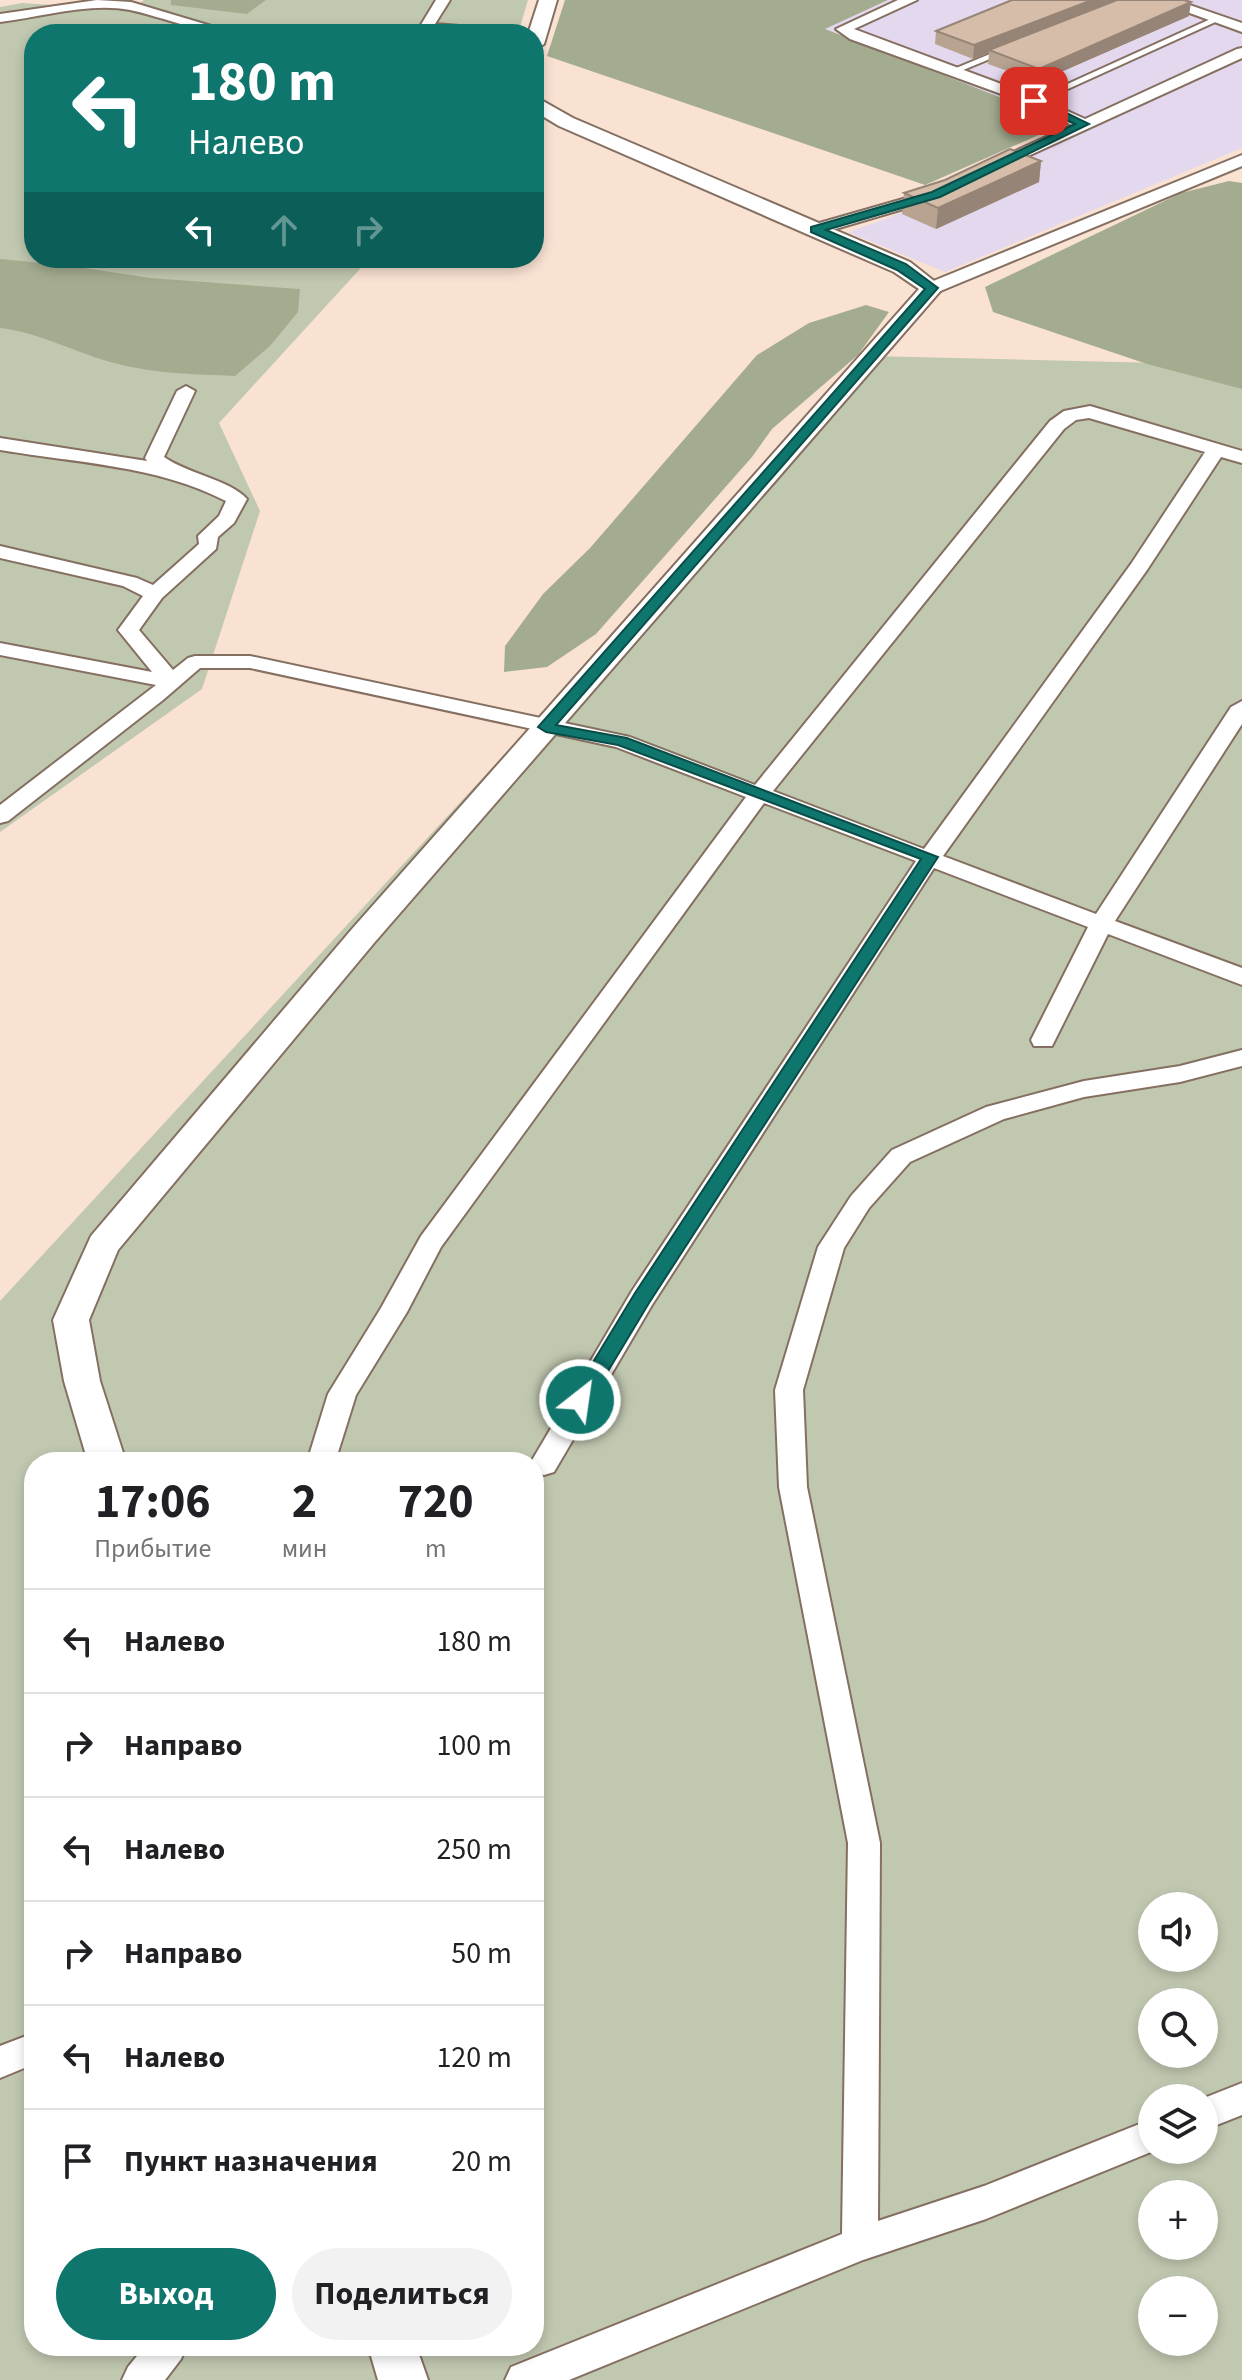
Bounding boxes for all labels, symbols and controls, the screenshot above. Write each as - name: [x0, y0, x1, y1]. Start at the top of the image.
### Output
- text: 180 m: [188, 43, 336, 122]
- icon: left: [56, 56, 160, 160]
- pin: [1000, 67, 1068, 135]
- icon: arrive: [1012, 79, 1056, 123]
- text: Налево: [188, 117, 304, 168]
- icon: left: [178, 208, 222, 252]
- icon: ahead: [262, 208, 306, 252]
- icon: right: [346, 208, 390, 252]
- position arrow: [538, 1358, 622, 1442]
- text: 17:06: [95, 1468, 211, 1536]
- text: 2: [292, 1468, 317, 1536]
- text: 720: [398, 1468, 474, 1536]
- text: Прибытие: [94, 1530, 211, 1567]
- text: мин: [282, 1530, 327, 1567]
- text: m: [425, 1530, 446, 1567]
- icon: left: [56, 1619, 100, 1663]
- text: Налево: [124, 1620, 225, 1663]
- text: 180 m: [436, 1620, 512, 1663]
- icon: right: [56, 1723, 100, 1767]
- text: Направо: [124, 1724, 242, 1767]
- text: 100 m: [436, 1724, 512, 1767]
- icon: left: [56, 1827, 100, 1871]
- text: Налево: [124, 1828, 225, 1871]
- text: 250 m: [436, 1828, 512, 1871]
- map controls: [1138, 1892, 1218, 2356]
- button: sound: [1138, 1892, 1218, 1972]
- icon: right: [56, 1931, 100, 1975]
- text: Направо: [124, 1932, 242, 1975]
- text: 50 m: [451, 1932, 512, 1975]
- button: search: [1138, 1988, 1218, 2068]
- icon: left: [56, 2035, 100, 2079]
- text: Налево: [124, 2036, 225, 2079]
- text: 120 m: [436, 2036, 512, 2079]
- button: layers: [1138, 2084, 1218, 2164]
- icon: arrive: [56, 2139, 100, 2183]
- text: Пункт назначения: [124, 2140, 378, 2183]
- text: 20 m: [451, 2140, 512, 2183]
- button: +: [1138, 2180, 1218, 2260]
- button: Выход: [56, 2248, 276, 2340]
- button: Поделиться: [292, 2248, 512, 2340]
- button: −: [1138, 2276, 1218, 2356]

